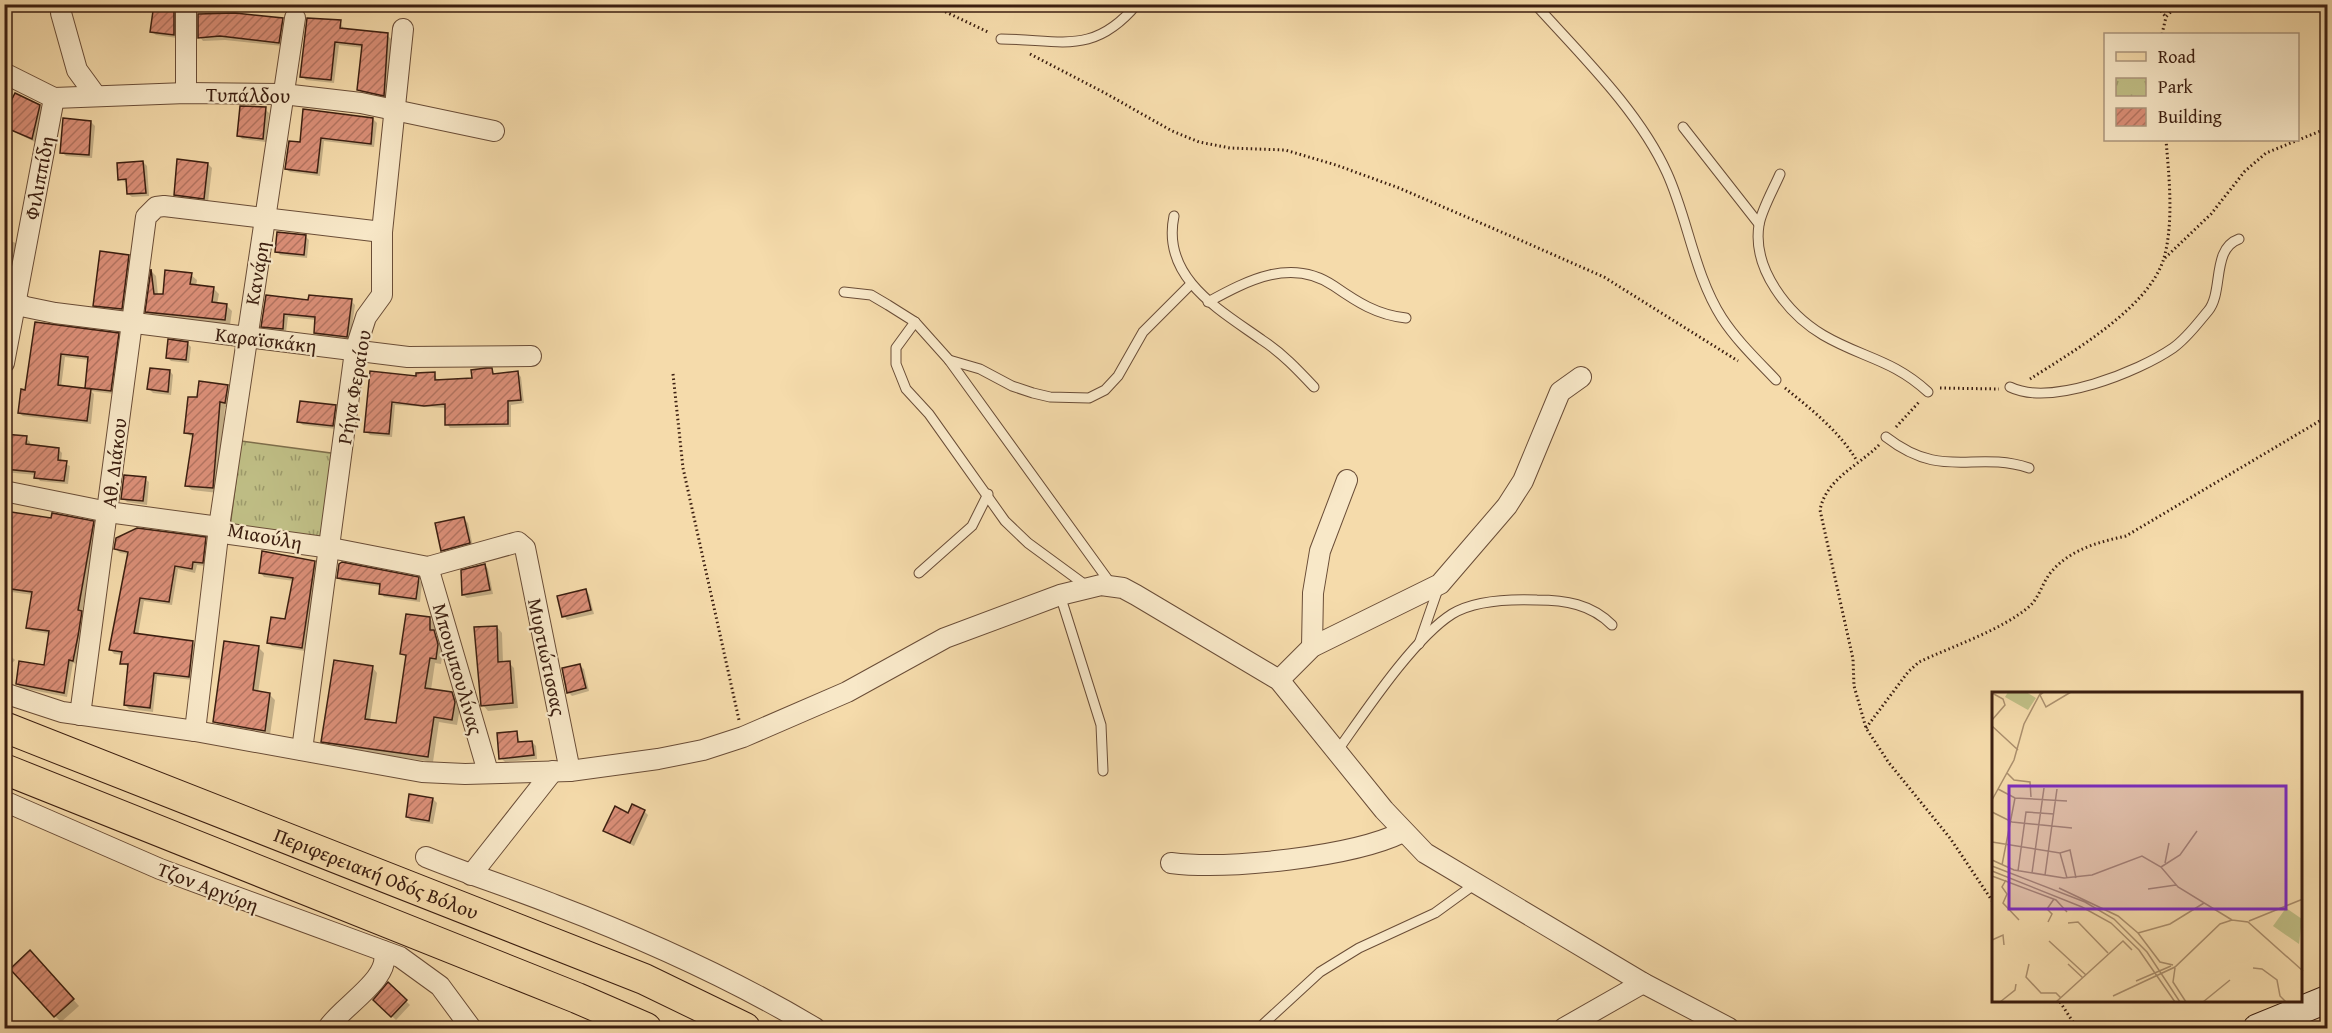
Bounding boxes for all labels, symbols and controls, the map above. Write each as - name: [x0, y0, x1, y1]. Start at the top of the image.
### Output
- legend: [2104, 33, 2299, 141]
- text: Road: [2158, 43, 2196, 70]
- text: Park: [2158, 73, 2194, 100]
- street label: Τυπάλδου: [206, 79, 290, 110]
- text: Building: [2158, 103, 2222, 130]
- street label: Φιλιππίδη: [16, 133, 61, 222]
- street label: Κανάρη: [237, 239, 276, 307]
- street label: Καραϊσκάκη: [214, 319, 318, 360]
- street label: Ρήγα Φεραίου: [329, 327, 378, 446]
- street label: Αθ. Διάκου: [94, 416, 133, 510]
- street label: Μιαούλη: [225, 514, 305, 557]
- street label: Μυρτιώτισσας: [521, 595, 574, 719]
- street label: Μπουμπουλίνας: [426, 600, 491, 739]
- inset map: [1992, 692, 2302, 1003]
- street label: Περιφερειακή Οδός Βόλου: [270, 820, 483, 926]
- street label: Τζον Αργύρη: [153, 854, 263, 919]

